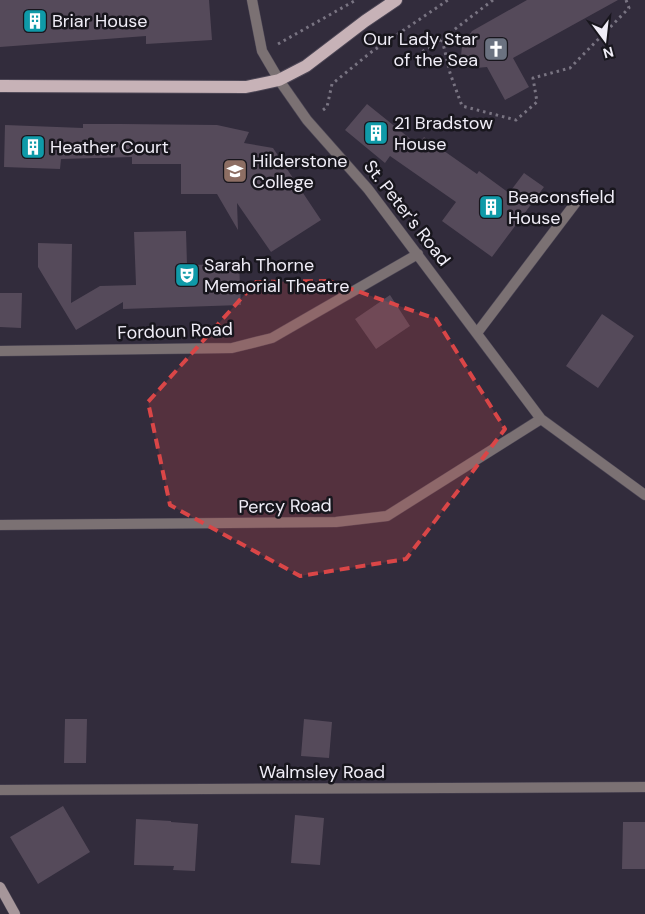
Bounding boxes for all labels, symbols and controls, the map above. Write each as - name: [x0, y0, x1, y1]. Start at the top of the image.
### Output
- building icon: Briar House: [22, 8, 48, 34]
- place label: Briar House: [52, 9, 148, 33]
- north arrow: [580, 15, 630, 65]
- place label: Our Lady Star of the Sea: [363, 27, 478, 72]
- church icon: Our Lady Star of the Sea: [483, 36, 509, 62]
- text: N: [601, 43, 616, 63]
- place label: 21 Bradstow House: [394, 111, 493, 156]
- building icon: 21 Bradstow House: [363, 120, 389, 146]
- building icon: Heather Court: [20, 134, 46, 160]
- place label: Heather Court: [50, 135, 169, 159]
- place label: Hilderstone College: [252, 149, 347, 194]
- street label: St. Peter's Road: [358, 155, 456, 271]
- school or university icon: Hilderstone College: [222, 158, 248, 184]
- place label: Beaconsfield House: [508, 185, 615, 230]
- building icon: Beaconsfield House: [478, 194, 504, 220]
- place label: Sarah Thorne Memorial Theatre: [204, 253, 349, 298]
- theatre icon: Sarah Thorne Memorial Theatre: [174, 262, 200, 288]
- street label: Fordoun Road: [117, 317, 233, 345]
- street label: Percy Road: [238, 493, 332, 519]
- street label: Walmsley Road: [259, 760, 385, 784]

